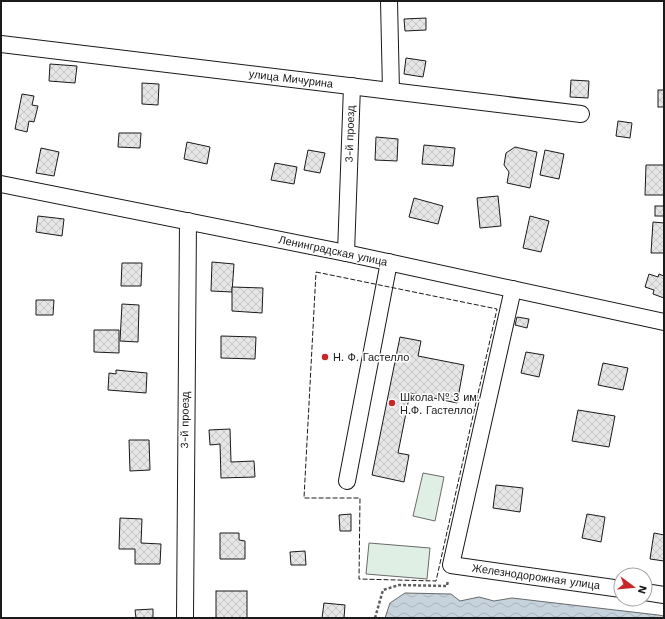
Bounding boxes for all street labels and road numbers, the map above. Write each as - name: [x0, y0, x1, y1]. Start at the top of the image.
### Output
- street label: улица Мичурина: [248, 67, 335, 91]
- street label: 3-й проезд: [343, 105, 358, 163]
- street label: Ленинградская улица: [277, 233, 389, 269]
- street label: 3-й проезд: [178, 391, 192, 449]
- street label: Железнодорожная улица: [471, 562, 602, 593]

